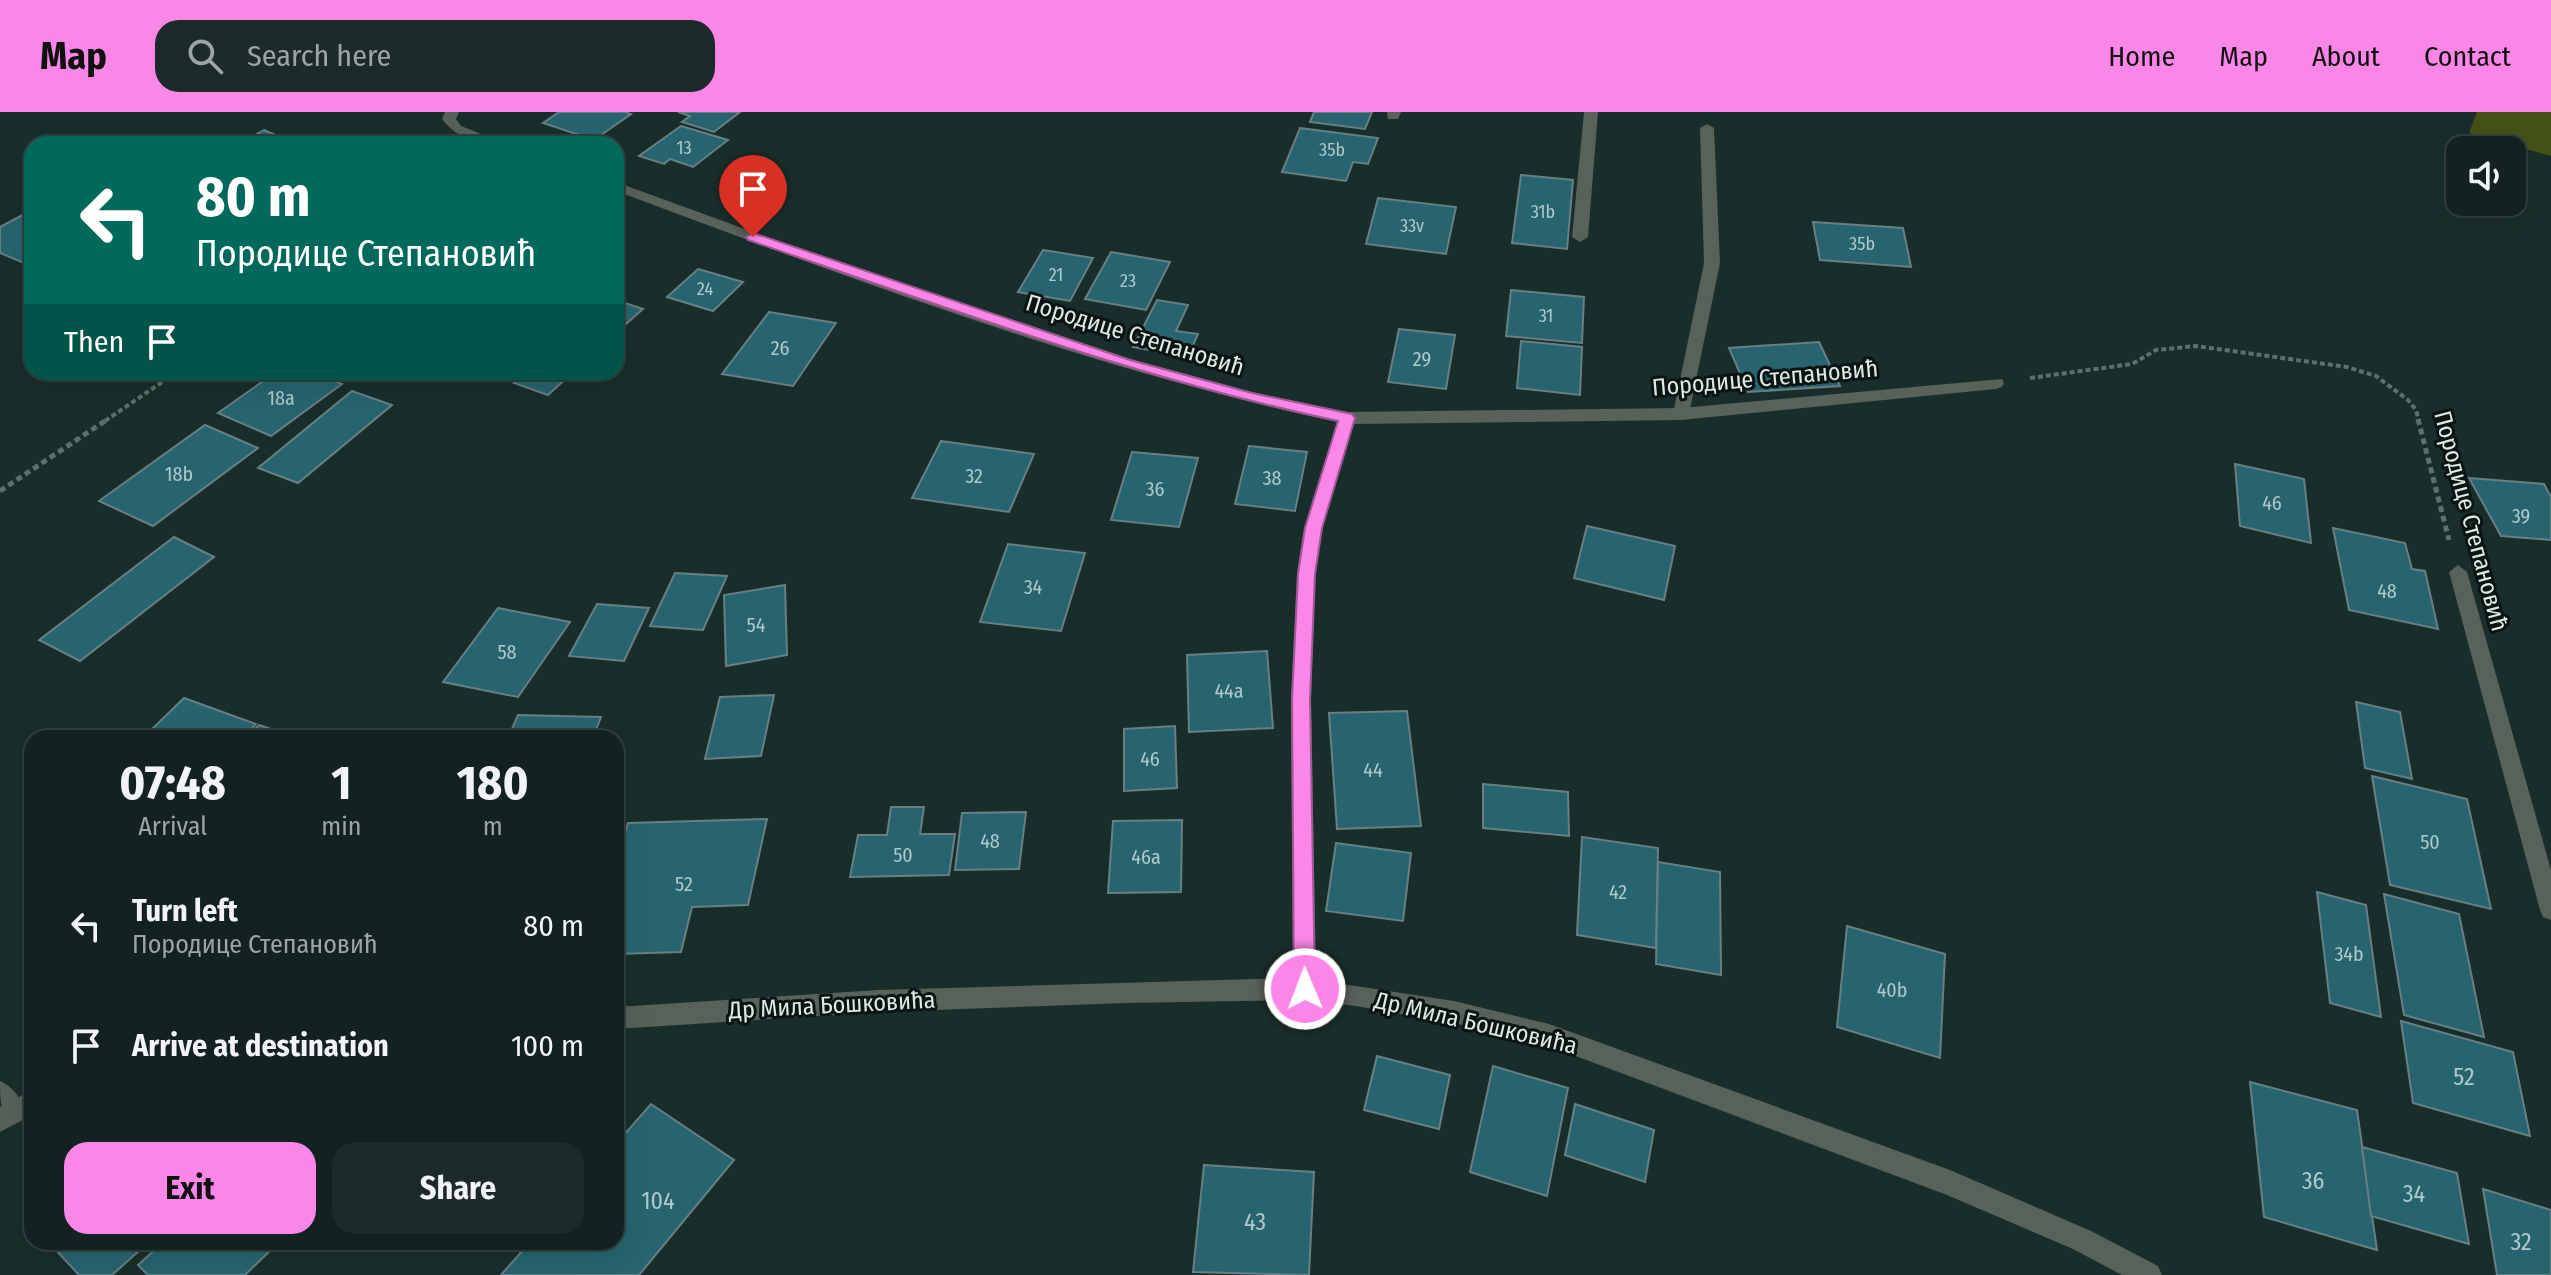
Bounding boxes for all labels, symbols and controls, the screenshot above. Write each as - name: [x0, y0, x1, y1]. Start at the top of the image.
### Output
- search box: [155, 20, 715, 92]
- text: Map: [40, 33, 107, 79]
- icon: search: [183, 34, 227, 78]
- text: Search here: [247, 38, 391, 74]
- text: Home: [2108, 40, 2175, 73]
- text: Map: [2219, 40, 2268, 73]
- text: About: [2312, 40, 2380, 73]
- text: Contact: [2424, 40, 2511, 73]
- map controls: [2446, 136, 2526, 216]
- button: sound: [2446, 136, 2526, 216]
- house number: 13: [676, 137, 692, 159]
- house number: 35b: [1319, 139, 1345, 161]
- pin: [719, 155, 787, 237]
- text: 80 m: [196, 164, 311, 231]
- icon: arrive: [731, 167, 775, 211]
- icon: left: [64, 168, 168, 272]
- house number: 31b: [1531, 201, 1555, 223]
- house number: 33v: [1400, 215, 1424, 237]
- text: Породице Степановић: [196, 232, 536, 276]
- house number: 35b: [1849, 233, 1875, 255]
- house number: 21: [1049, 264, 1063, 286]
- house number: 23: [1120, 270, 1136, 292]
- house number: 24: [697, 278, 713, 300]
- street label: Породице Степановић: [1022, 288, 1248, 382]
- house number: 31: [1539, 305, 1553, 327]
- icon: arrive: [140, 320, 184, 364]
- text: Then: [64, 324, 124, 360]
- house number: 26: [771, 336, 789, 360]
- house number: 29: [1413, 347, 1431, 371]
- street label: Породице Степановић: [1651, 354, 1879, 402]
- house number: 18a: [267, 386, 295, 410]
- street label: Породице Степановић: [2428, 408, 2514, 634]
- house number: 18b: [165, 462, 193, 486]
- house number: 32: [965, 464, 983, 488]
- house number: 38: [1262, 466, 1282, 490]
- house number: 36: [1146, 477, 1165, 501]
- house number: 46: [2262, 491, 2282, 515]
- house number: 39: [2512, 504, 2530, 528]
- house number: 34: [1024, 575, 1043, 599]
- house number: 48: [2377, 579, 2397, 603]
- house number: 54: [747, 613, 766, 637]
- house number: 58: [497, 640, 517, 664]
- house number: 44a: [1214, 679, 1244, 703]
- house number: 46: [1140, 747, 1160, 771]
- text: 07:48: [119, 754, 226, 812]
- text: 1: [331, 754, 352, 812]
- text: 180: [457, 754, 529, 812]
- house number: 44: [1363, 758, 1383, 782]
- text: Arrival: [138, 811, 207, 842]
- text: min: [321, 811, 361, 842]
- text: m: [483, 811, 503, 842]
- house number: 48: [980, 829, 1000, 853]
- house number: 50: [2420, 830, 2440, 854]
- house number: 50: [893, 843, 913, 867]
- house number: 46a: [1131, 845, 1161, 869]
- house number: 52: [675, 872, 693, 896]
- house number: 42: [1609, 880, 1627, 904]
- text: Turn left: [132, 893, 238, 929]
- icon: left: [64, 904, 108, 948]
- text: 80 m: [523, 908, 584, 944]
- text: Породице Степановић: [132, 929, 378, 960]
- house number: 34b: [2334, 942, 2364, 966]
- position arrow: [1263, 947, 1347, 1031]
- house number: 40b: [1877, 978, 1907, 1002]
- street label: Др Мила Бошковића: [727, 986, 936, 1024]
- street label: Др Мила Бошковића: [1371, 986, 1580, 1060]
- icon: arrive: [64, 1024, 108, 1068]
- text: Arrive at destination: [132, 1028, 389, 1064]
- text: 100 m: [511, 1028, 584, 1064]
- house number: 52: [2453, 1063, 2475, 1091]
- button: Exit: [64, 1142, 316, 1234]
- button: Share: [332, 1142, 584, 1234]
- house number: 36: [2302, 1167, 2324, 1195]
- house number: 34: [2403, 1180, 2425, 1208]
- house number: 104: [641, 1187, 675, 1215]
- house number: 43: [1244, 1208, 1266, 1236]
- house number: 32: [2510, 1228, 2532, 1256]

